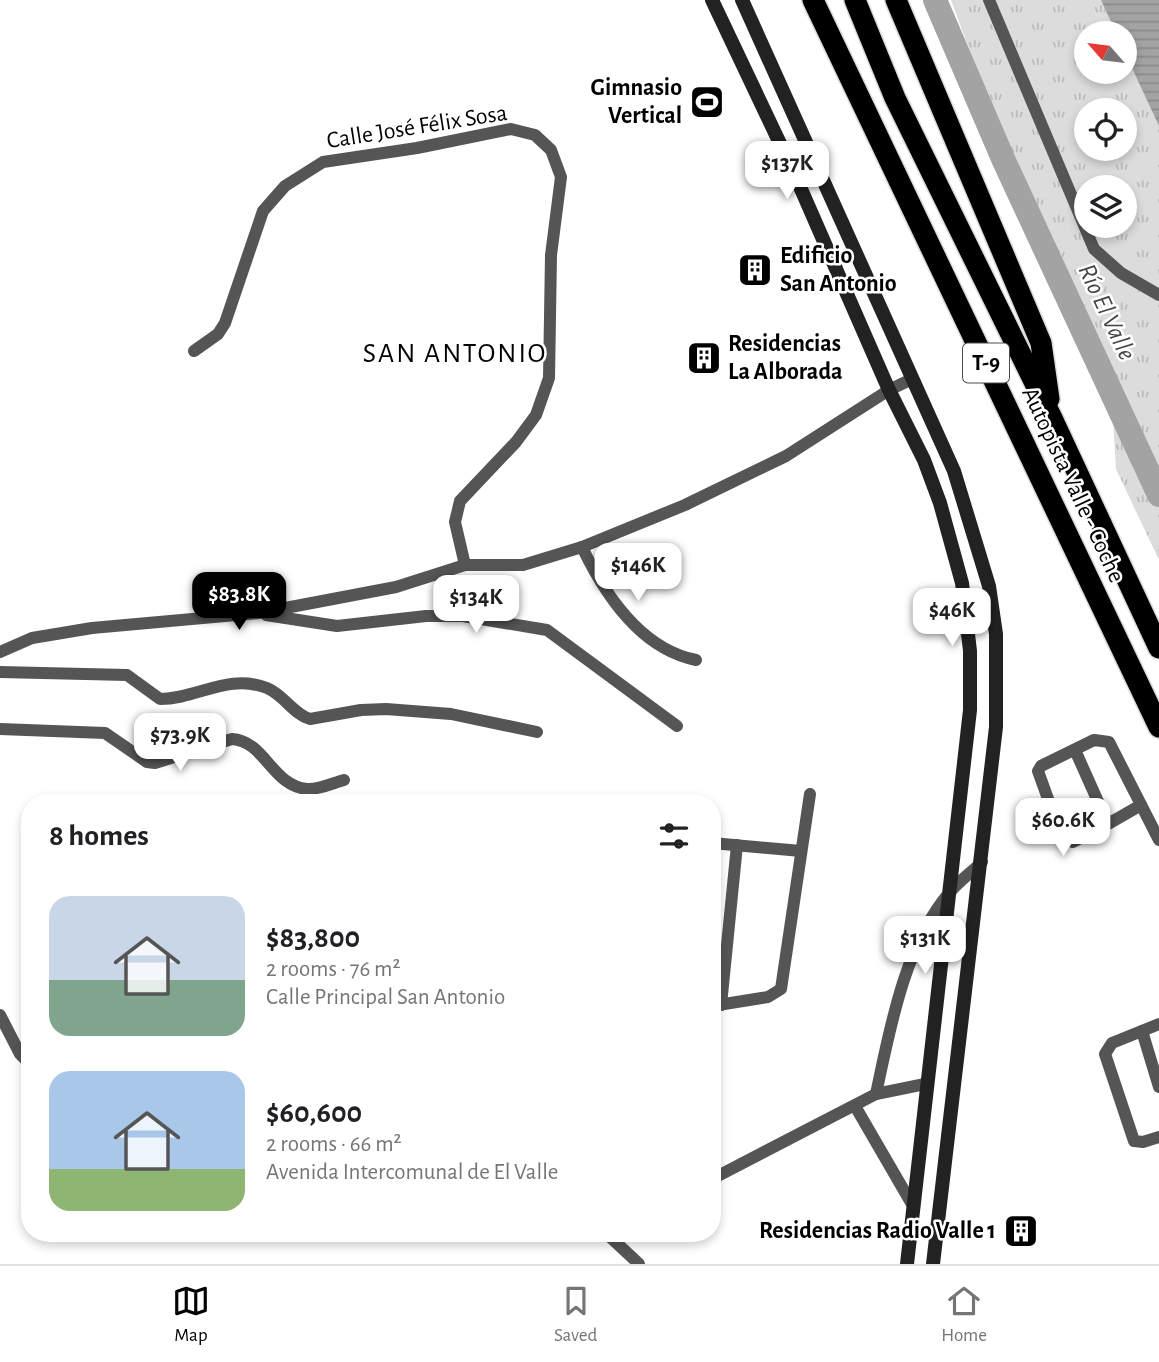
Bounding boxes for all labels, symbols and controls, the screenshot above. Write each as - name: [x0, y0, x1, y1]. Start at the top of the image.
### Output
- north arrow: [1074, 21, 1138, 84]
- map controls: [1074, 21, 1137, 238]
- place label: Gimnasio Vertical: [591, 76, 682, 128]
- sports icon: Gimnasio Vertical: [688, 83, 726, 121]
- button: locate: [1074, 98, 1137, 161]
- street label: Calle José Félix Sosa: [325, 101, 509, 153]
- pin: $137K: [738, 142, 836, 201]
- text: $137K: [761, 152, 813, 175]
- button: layers: [1074, 175, 1137, 238]
- place label: Edificio San Antonio: [780, 244, 897, 296]
- building icon: Edificio San Antonio: [736, 251, 774, 289]
- water label: Río El Valle: [1074, 260, 1141, 364]
- place label: Residencias La Alborada: [728, 332, 843, 384]
- building icon: Residencias La Alborada: [685, 339, 723, 377]
- district label: SAN ANTONIO: [363, 340, 547, 368]
- road number: T-9: [963, 344, 1009, 382]
- street label: Autopista Valle - Coche: [1017, 384, 1129, 586]
- pin: $146K: [589, 544, 687, 603]
- text: $146K: [611, 554, 665, 577]
- pin: $83.8K: [182, 572, 296, 632]
- pin: $134K: [427, 576, 525, 635]
- text: $83.8K: [208, 583, 270, 606]
- text: $134K: [449, 586, 503, 609]
- pin: $46K: [911, 588, 993, 648]
- text: $46K: [929, 599, 975, 622]
- pin: $73.9K: [123, 714, 237, 773]
- text: $73.9K: [150, 724, 210, 747]
- pin: $60.6K: [1006, 798, 1120, 858]
- text: $60.6K: [1031, 809, 1095, 832]
- icon: filters: [655, 817, 693, 855]
- text: 8 homes: [49, 821, 149, 851]
- pin: $131K: [876, 916, 974, 976]
- text: $83,800: [266, 923, 360, 953]
- icon: home: [105, 924, 189, 1008]
- text: $131K: [900, 927, 950, 950]
- text: 2 rooms · 76 m²: [266, 958, 400, 981]
- text: Calle Principal San Antonio: [266, 986, 505, 1009]
- text: $60,600: [266, 1098, 362, 1128]
- icon: home: [105, 1099, 189, 1183]
- text: 2 rooms · 66 m²: [266, 1133, 402, 1156]
- text: Avenida Intercomunal de El Valle: [266, 1161, 558, 1184]
- building icon: Residencias Radio Valle 1: [1002, 1212, 1040, 1250]
- place label: Residencias Radio Valle 1: [759, 1219, 996, 1243]
- tab: Map: [172, 1282, 210, 1347]
- tab: Saved: [554, 1282, 597, 1347]
- tab: Home: [941, 1282, 987, 1347]

